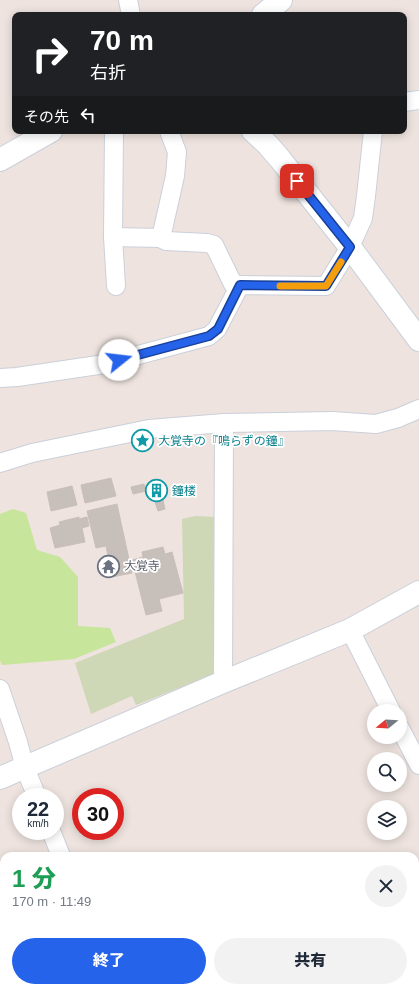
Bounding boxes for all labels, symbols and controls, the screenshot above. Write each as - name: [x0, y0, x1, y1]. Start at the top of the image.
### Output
- text: 70 m: [90, 25, 154, 56]
- icon: right: [24, 28, 76, 80]
- text: 右折: [90, 63, 126, 83]
- icon: left: [77, 104, 99, 126]
- text: その先: [24, 108, 69, 125]
- pin: [280, 164, 314, 198]
- icon: arrive: [286, 170, 308, 192]
- position arrow: [98, 339, 140, 381]
- place icon: 大覚寺の『鳴らずの鐘』: [130, 428, 156, 454]
- place label: 大覚寺の『鳴らずの鐘』: [158, 434, 290, 448]
- building icon: 鐘楼: [143, 478, 169, 504]
- place label: 鐘楼: [172, 484, 196, 498]
- temple icon: 大覚寺: [95, 553, 121, 579]
- place label: 大覚寺: [124, 559, 160, 573]
- north arrow: [367, 704, 407, 744]
- map controls: [367, 704, 407, 840]
- button: search: [367, 752, 407, 792]
- speed limit sign: 30: [72, 788, 124, 840]
- text: 22: [27, 798, 49, 820]
- button: layers: [367, 800, 407, 840]
- text: km/h: [27, 818, 49, 829]
- text: 1 分: [12, 865, 56, 892]
- button: close: [365, 865, 407, 907]
- text: 170 m · 11:49: [12, 894, 91, 909]
- button: 終了: [12, 938, 206, 984]
- button: 共有: [214, 938, 407, 984]

